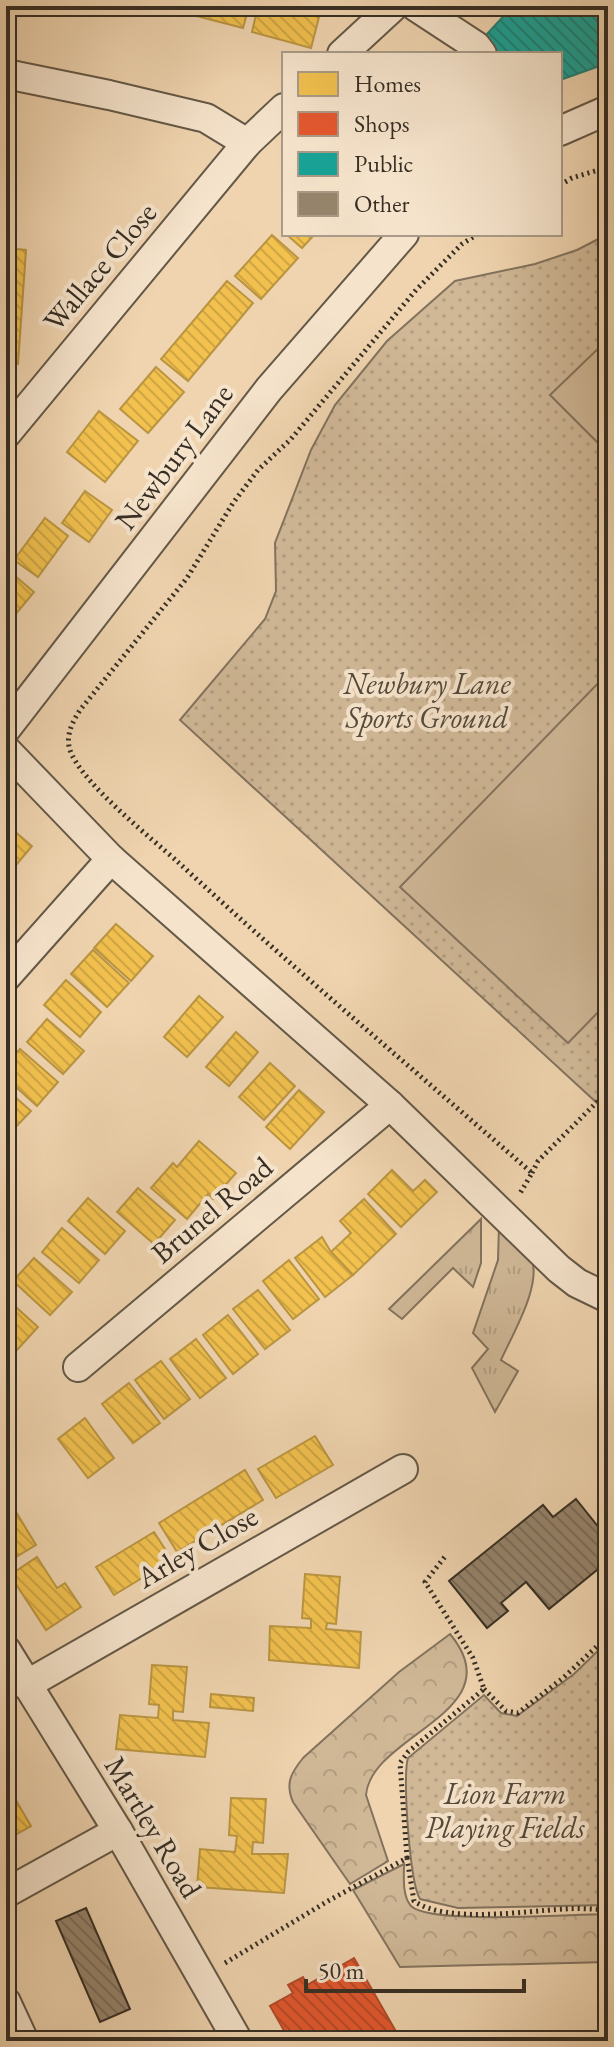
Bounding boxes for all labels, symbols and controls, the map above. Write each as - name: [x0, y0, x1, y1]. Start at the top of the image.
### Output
- legend: [282, 52, 562, 236]
- text: Homes: [354, 68, 421, 99]
- text: Shops: [354, 108, 410, 139]
- text: Public: [354, 148, 413, 179]
- text: Other: [354, 188, 410, 219]
- street label: Wallace Close: [34, 194, 165, 339]
- street label: Newbury Lane: [106, 376, 241, 538]
- park label: Newbury Lane Sports Ground: [342, 664, 512, 737]
- street label: Brunel Road: [143, 1147, 281, 1272]
- street label: Arley Close: [128, 1496, 264, 1597]
- street label: Martley Road: [96, 1749, 211, 1905]
- park label: Lion Farm Playing Fields: [425, 1774, 586, 1847]
- scale bar: [306, 1943, 524, 1993]
- text: 50 m: [318, 1955, 365, 1986]

